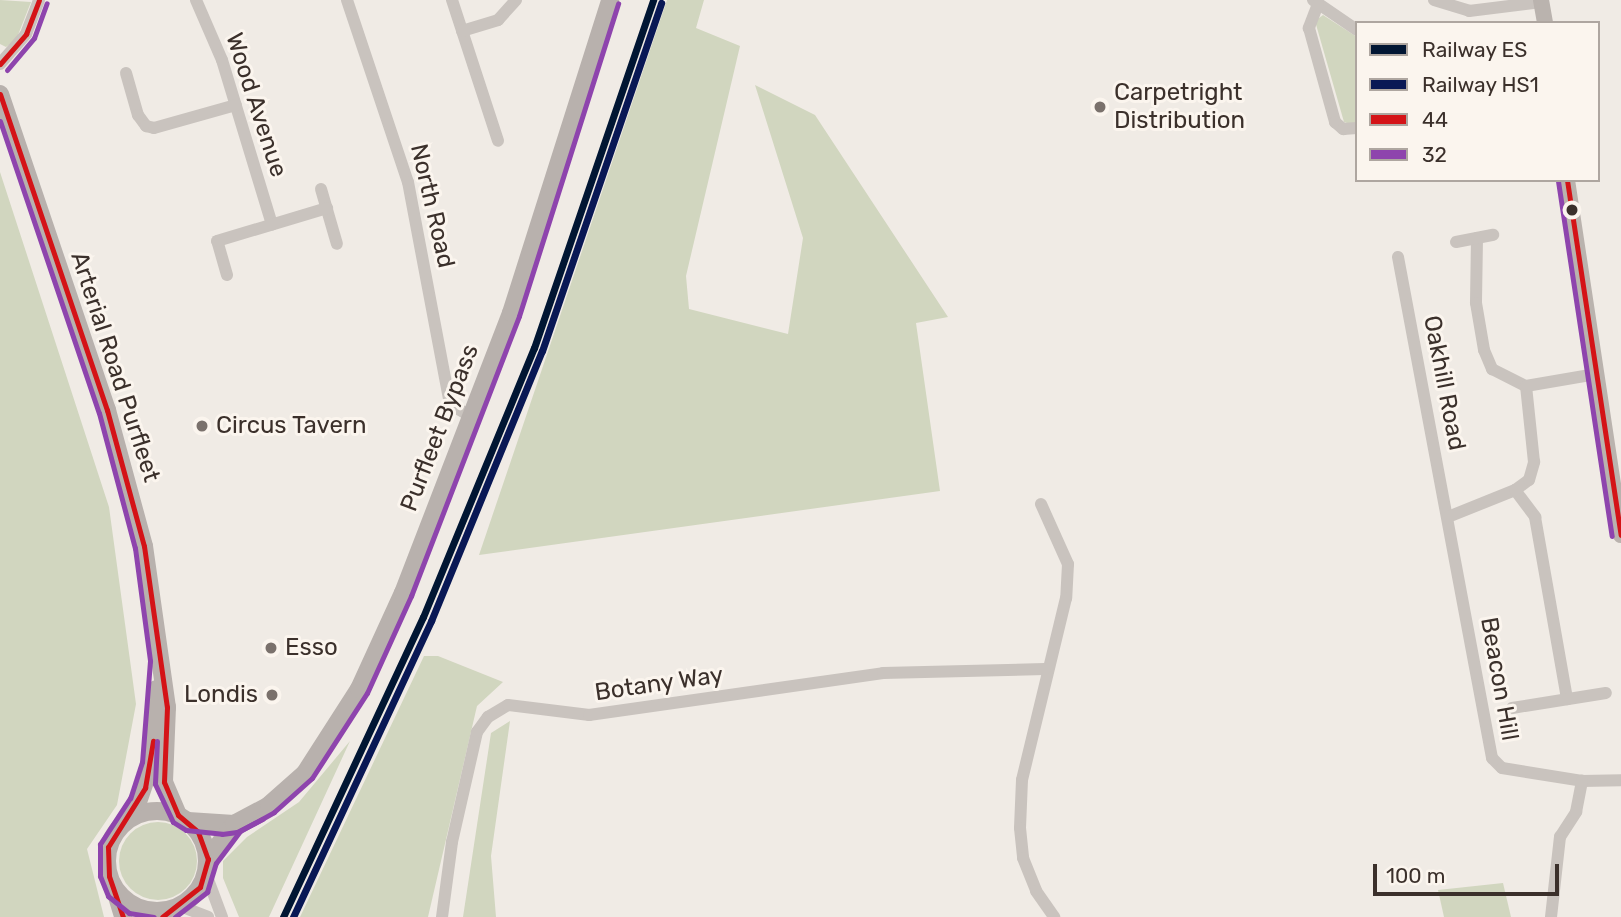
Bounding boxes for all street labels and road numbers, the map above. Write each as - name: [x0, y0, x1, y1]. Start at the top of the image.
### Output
- street label: Wood Avenue: [219, 29, 293, 181]
- street label: North Road: [404, 141, 460, 271]
- street label: Arterial Road Purfleet: [64, 248, 166, 486]
- street label: Oakhill Road: [1417, 313, 1471, 453]
- street label: Purfleet Bypass: [395, 340, 485, 516]
- street label: Beacon Hill: [1474, 615, 1524, 743]
- street label: Botany Way: [592, 661, 726, 707]

